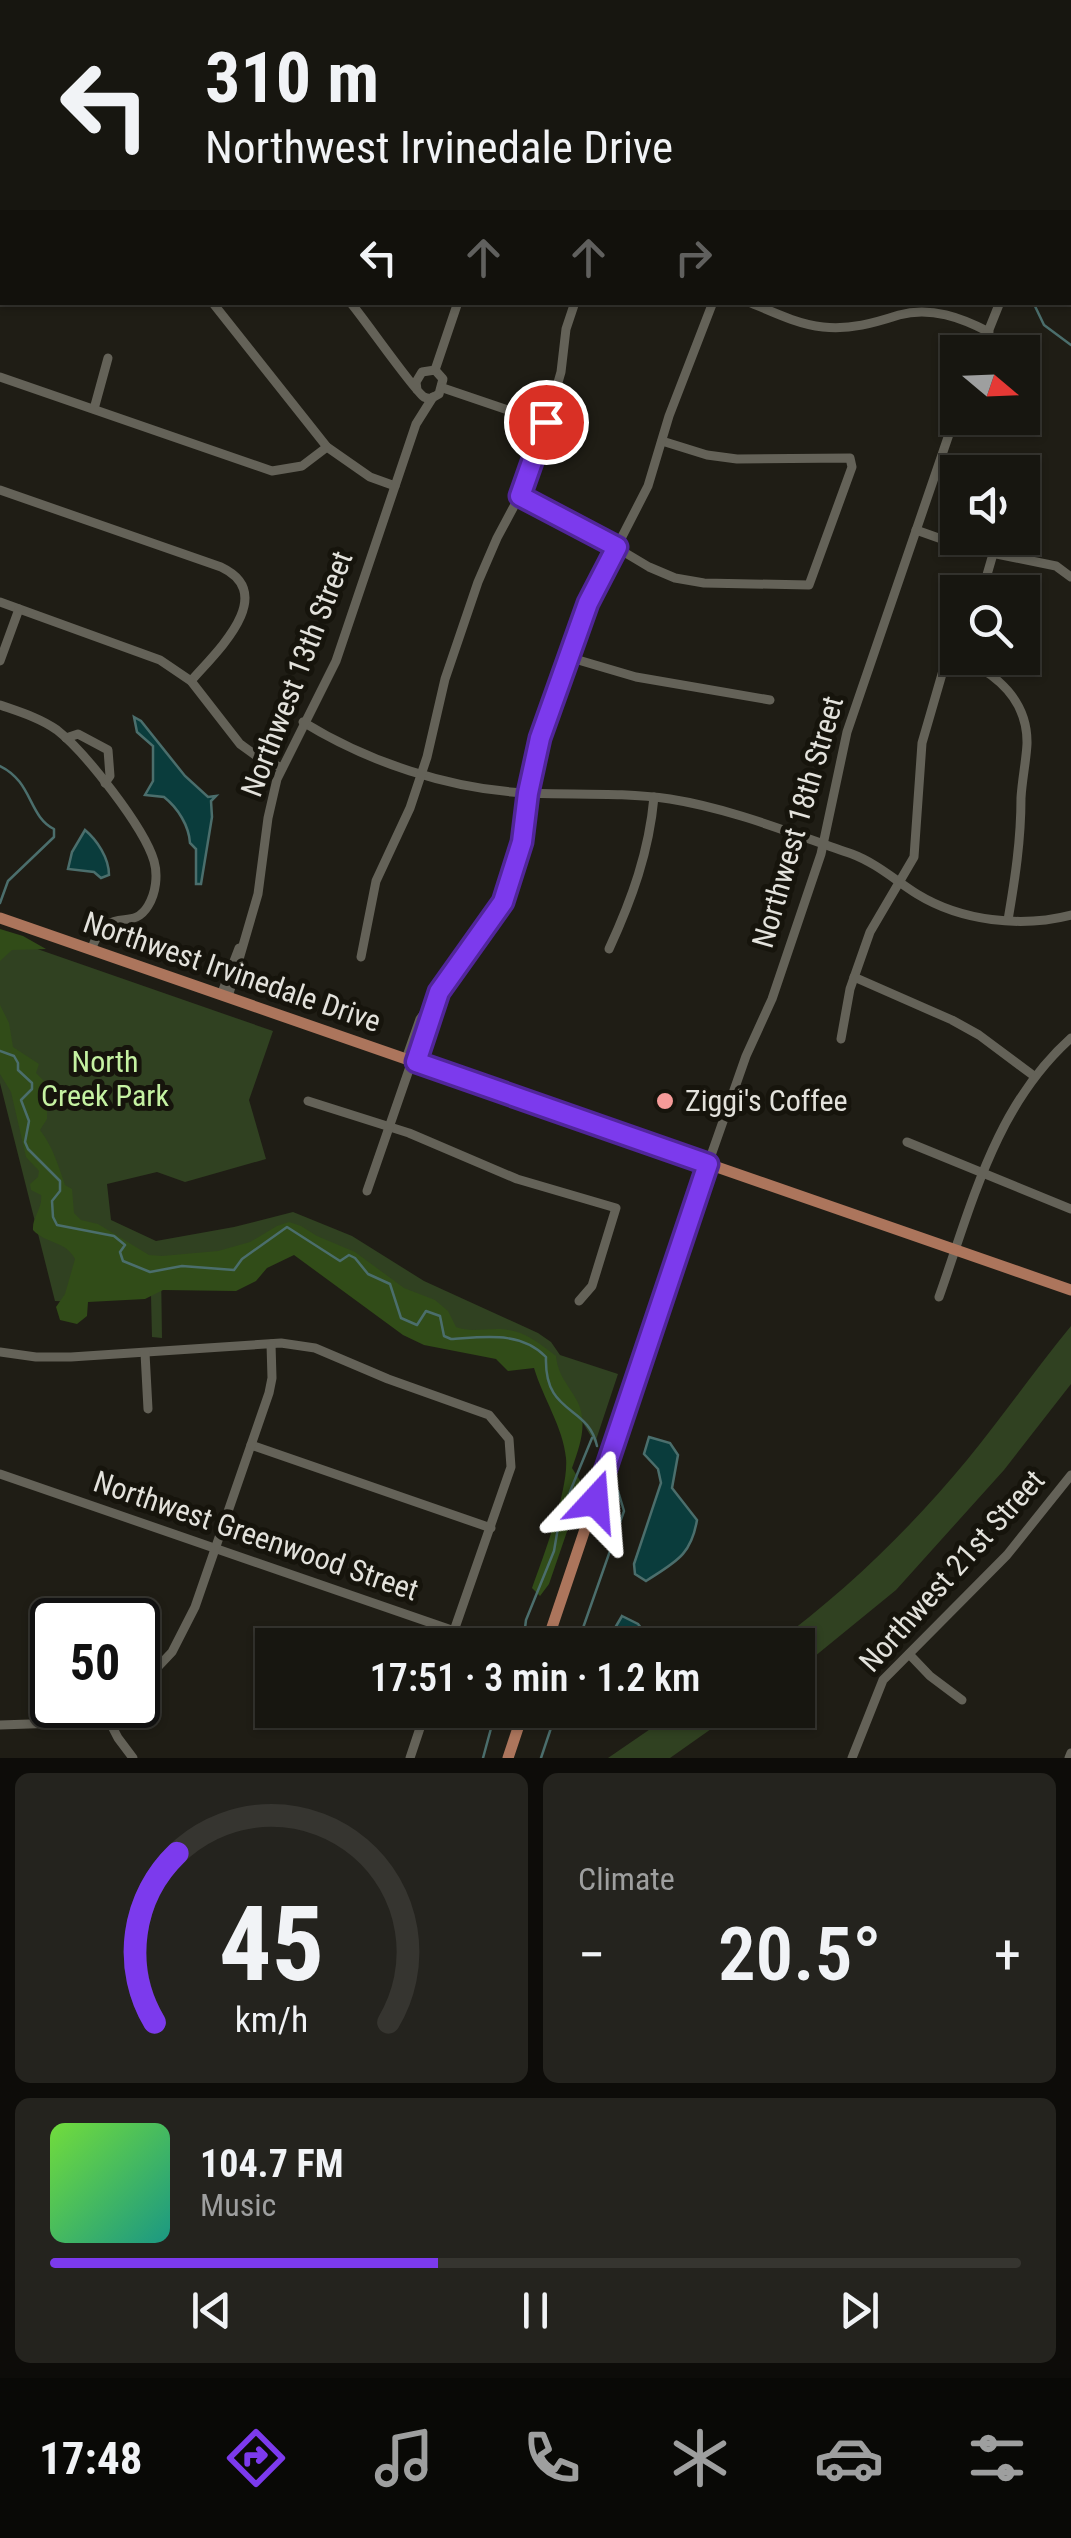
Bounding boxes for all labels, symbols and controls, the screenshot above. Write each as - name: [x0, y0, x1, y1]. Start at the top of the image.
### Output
- text: 310 m: [205, 37, 379, 119]
- icon: left: [40, 40, 170, 170]
- text: Northwest Irvinedale Drive: [205, 121, 673, 174]
- icon: left: [351, 230, 406, 285]
- icon: ahead: [456, 230, 511, 285]
- icon: ahead: [561, 230, 616, 285]
- icon: right: [666, 230, 721, 285]
- north arrow: [940, 335, 1040, 435]
- map controls: [940, 335, 1040, 675]
- pin: [504, 380, 589, 465]
- icon: arrive: [519, 395, 574, 450]
- button: sound: [940, 455, 1040, 555]
- street label: Northwest 13th Street: [234, 546, 359, 801]
- button: search: [940, 575, 1040, 675]
- street label: Northwest 18th Street: [745, 692, 850, 952]
- street label: Northwest Irvinedale Drive: [79, 904, 385, 1039]
- park label: North Creek Park: [41, 1044, 169, 1113]
- place label: Ziggi's Coffee: [685, 1083, 848, 1118]
- marker: Ziggi's Coffee: [654, 1090, 676, 1112]
- position arrow: [543, 1449, 647, 1553]
- street label: Northwest 21st Street: [852, 1463, 1051, 1679]
- street label: Northwest Greenwood Street: [89, 1464, 423, 1608]
- speed limit sign: 50: [30, 1598, 160, 1728]
- text: 17:51 · 3 min · 1.2 km: [370, 1656, 700, 1700]
- text: Climate: [578, 1860, 675, 1898]
- text: 45: [219, 1884, 324, 2005]
- text: 20.5°: [718, 1910, 881, 1998]
- text: −: [578, 1923, 606, 1987]
- text: +: [994, 1923, 1021, 1987]
- text: km/h: [235, 1999, 308, 2041]
- text: 104.7 FM: [200, 2142, 344, 2186]
- text: Music: [200, 2186, 276, 2224]
- icon: previous: [184, 2283, 239, 2338]
- icon: pause: [508, 2283, 563, 2338]
- icon: next: [832, 2283, 887, 2338]
- icon: directions: [221, 2423, 291, 2493]
- icon: music: [369, 2423, 439, 2493]
- icon: phone: [517, 2423, 587, 2493]
- icon: climate: [665, 2423, 735, 2493]
- icon: car: [814, 2423, 884, 2493]
- icon: filters: [962, 2423, 1032, 2493]
- text: 17:48: [39, 2432, 142, 2485]

